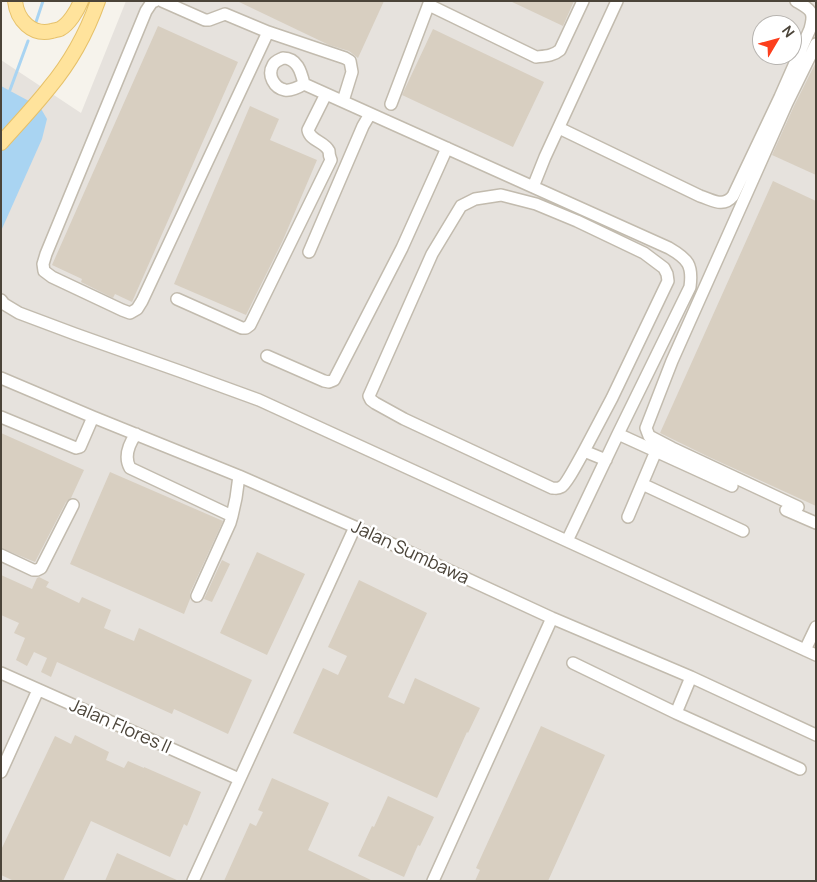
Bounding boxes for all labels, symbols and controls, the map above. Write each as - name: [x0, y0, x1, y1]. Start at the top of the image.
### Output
- north arrow: [752, 15, 802, 65]
- text: N: [778, 22, 799, 41]
- street label: Jalan Sumbawa: [348, 516, 472, 590]
- street label: Jalan Flores II: [66, 695, 174, 759]

